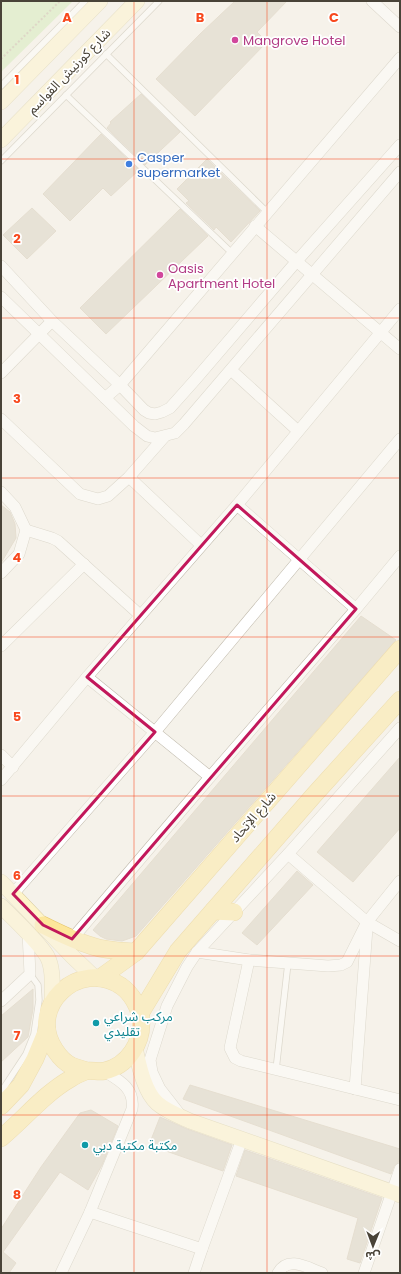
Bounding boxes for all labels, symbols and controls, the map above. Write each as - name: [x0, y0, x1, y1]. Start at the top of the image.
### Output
- text: A: [62, 8, 72, 27]
- text: B: [196, 8, 205, 27]
- text: C: [329, 8, 339, 27]
- street label: شارع كورنيش القواسم: [23, 24, 116, 119]
- place label: Mangrove Hotel: [243, 31, 345, 50]
- marker: Mangrove Hotel: [230, 35, 240, 45]
- text: 1: [15, 70, 19, 89]
- place label: Casper supermarket: [137, 148, 221, 182]
- marker: Casper supermarket: [124, 159, 134, 169]
- text: 2: [13, 229, 21, 248]
- place label: Oasis Apartment Hotel: [168, 259, 275, 293]
- marker: Oasis Apartment Hotel: [155, 270, 165, 280]
- text: 3: [13, 389, 21, 408]
- text: 4: [13, 548, 22, 567]
- text: 5: [13, 707, 21, 726]
- street label: شارع الإتحاد: [226, 788, 281, 847]
- text: 6: [13, 866, 21, 885]
- place label: مركب شراعي تقليدي: [104, 1007, 173, 1042]
- marker: مركب شراعي تقليدي: [91, 1018, 101, 1028]
- text: 7: [14, 1026, 21, 1045]
- place label: مكتبة مكتبة دبي: [93, 1136, 177, 1156]
- marker: مكتبة مكتبة دبي: [80, 1140, 90, 1150]
- text: 8: [13, 1185, 21, 1204]
- north arrow: [353, 1226, 393, 1266]
- text: ش: [365, 1248, 381, 1264]

